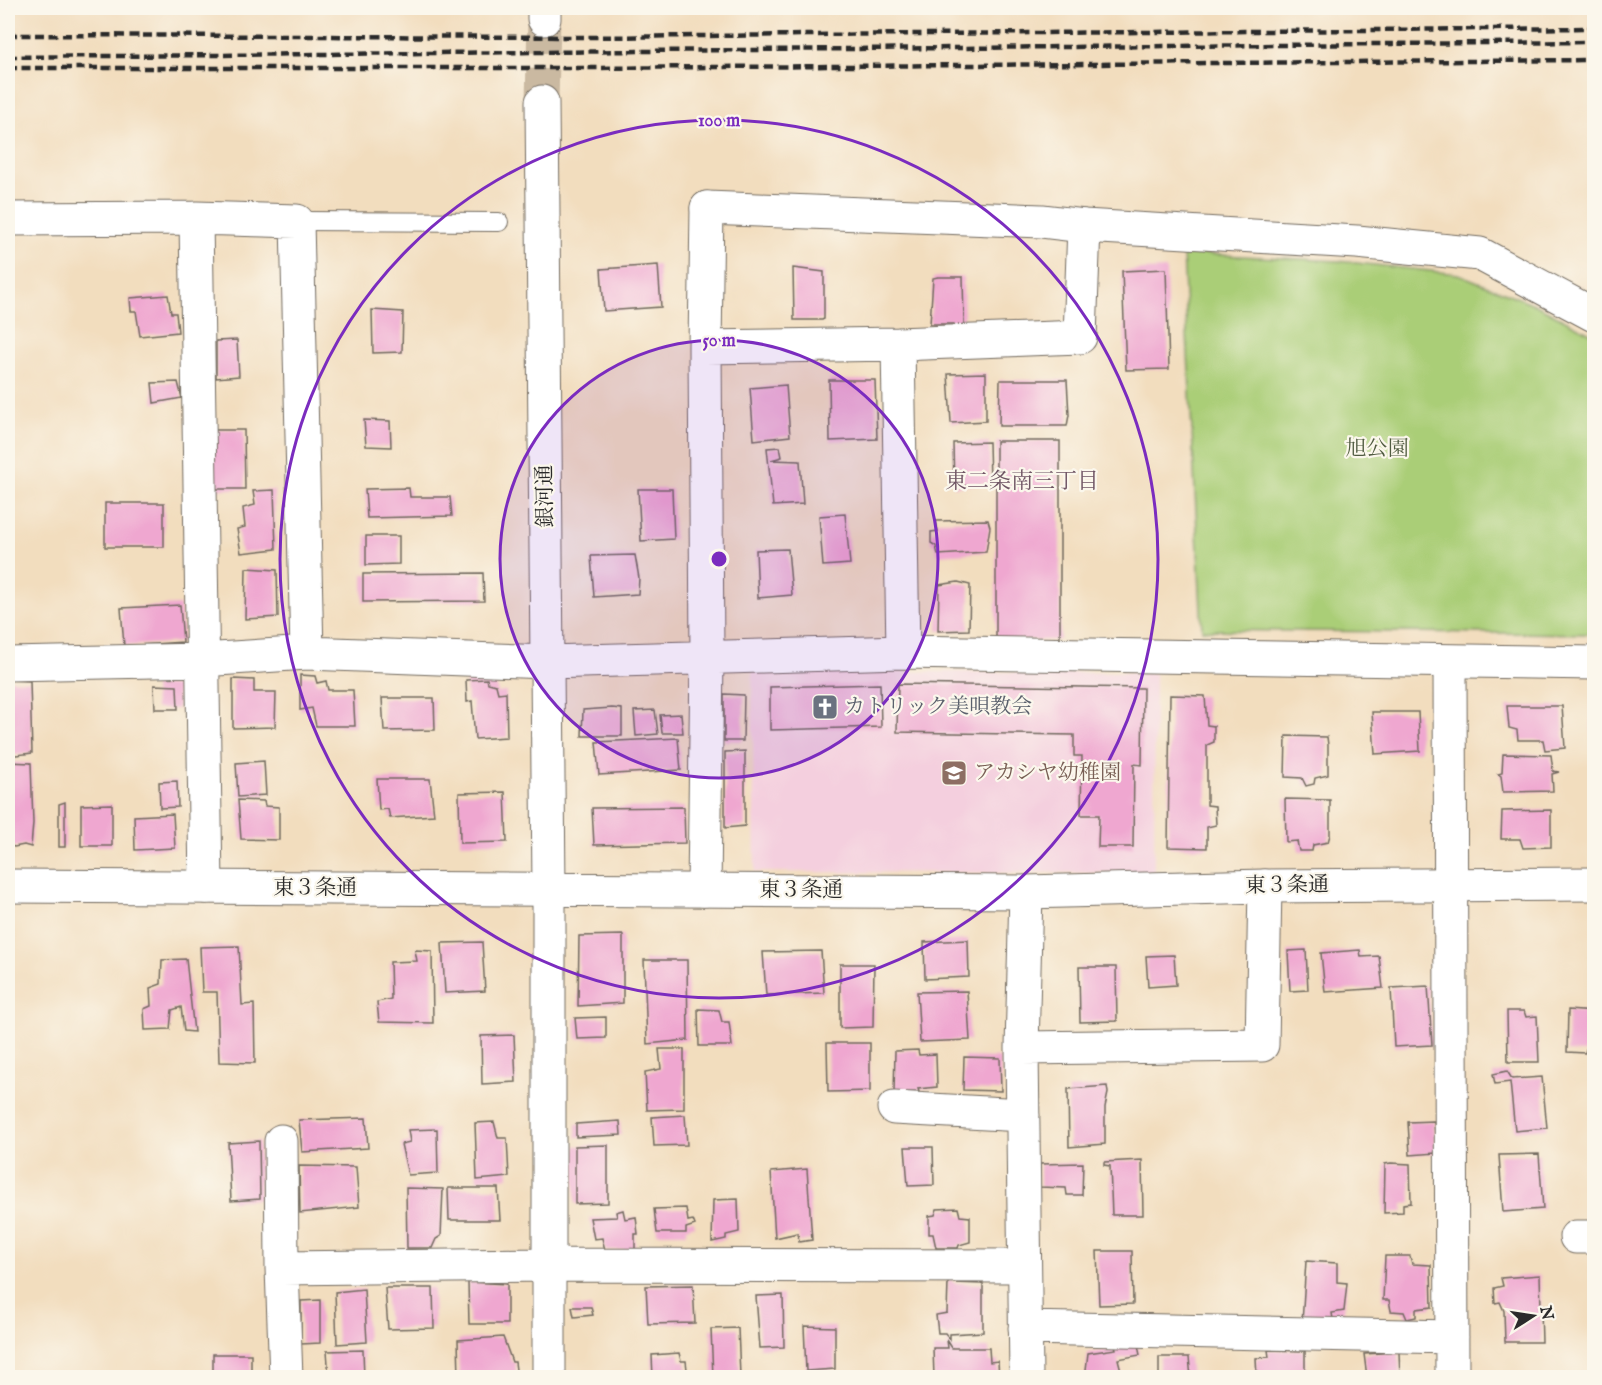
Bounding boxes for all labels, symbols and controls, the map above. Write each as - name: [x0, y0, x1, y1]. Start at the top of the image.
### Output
- text: 100 m: [698, 110, 740, 133]
- text: 50 m: [702, 330, 736, 353]
- park label: 旭公園: [1346, 436, 1409, 463]
- street label: 銀河通: [532, 464, 560, 528]
- district label: 東二条南三丁目: [945, 468, 1099, 496]
- centre of rings: [709, 549, 729, 569]
- church icon: カトリック美唄教会: [810, 692, 840, 722]
- place label: カトリック美唄教会: [844, 694, 1032, 721]
- school or university icon: アカシヤ幼稚園: [939, 758, 969, 788]
- place label: アカシヤ幼稚園: [974, 760, 1121, 787]
- street label: 東３条通: [1245, 872, 1329, 900]
- street label: 東３条通: [273, 875, 357, 902]
- street label: 東３条通: [759, 877, 843, 904]
- north arrow: [1503, 1286, 1563, 1346]
- text: N: [1534, 1303, 1557, 1322]

